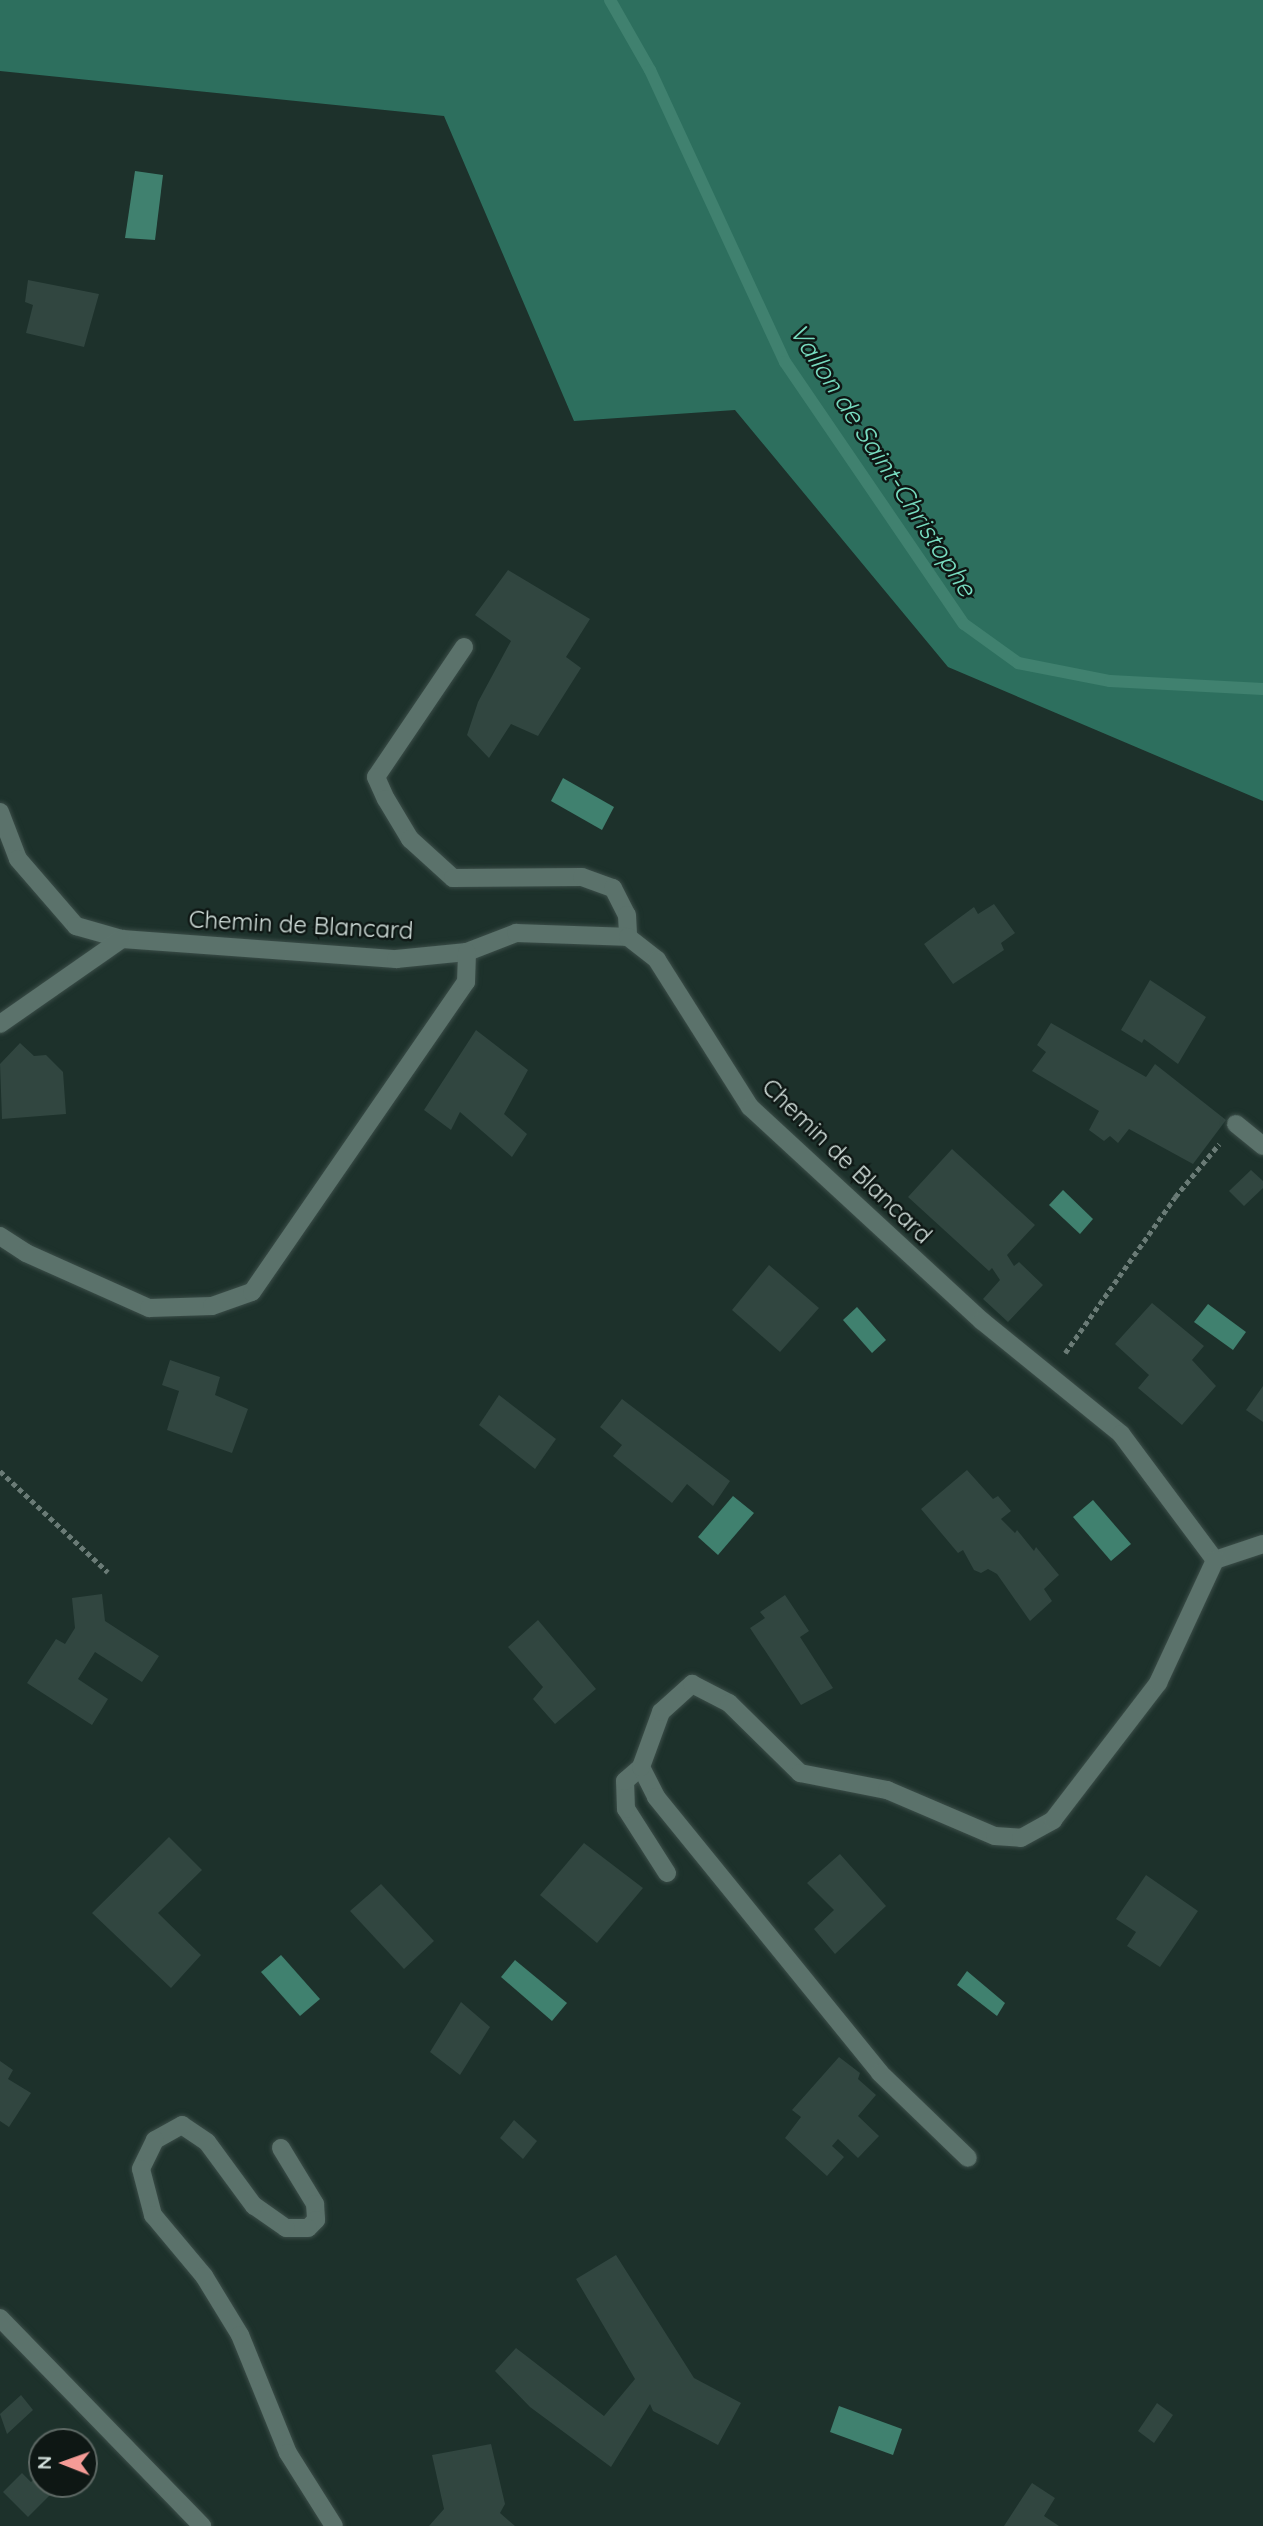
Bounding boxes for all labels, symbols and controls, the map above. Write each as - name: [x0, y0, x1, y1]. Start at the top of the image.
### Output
- water label: Vallon de Saint-Christophe: [783, 318, 983, 602]
- street label: Chemin de Blancard: [188, 905, 414, 945]
- street label: Chemin de Blancard: [756, 1073, 938, 1249]
- north arrow: [28, 2428, 98, 2498]
- text: N: [32, 2455, 56, 2470]

